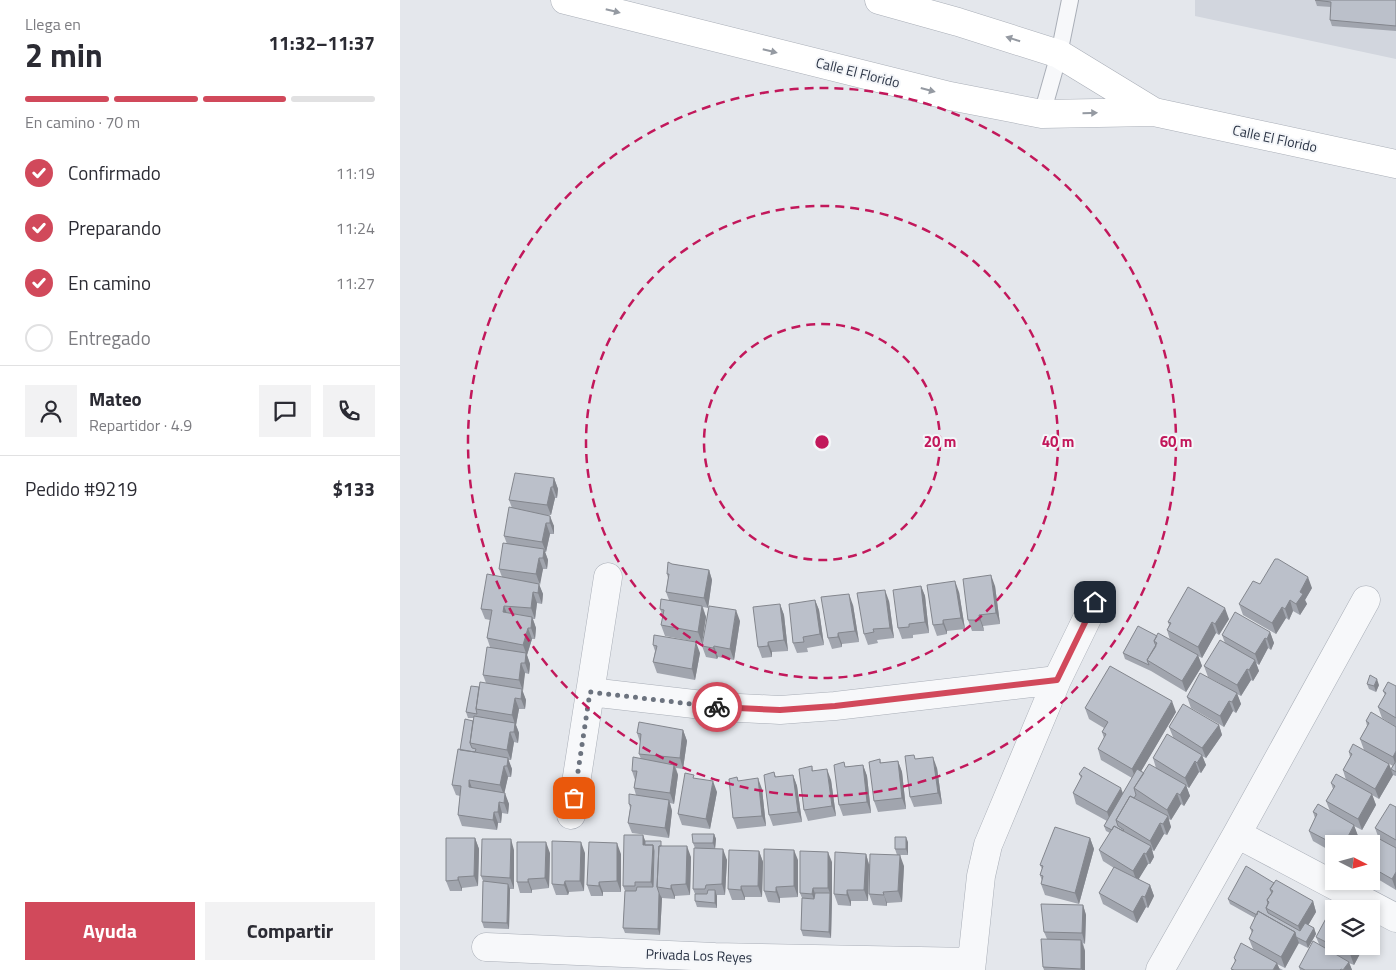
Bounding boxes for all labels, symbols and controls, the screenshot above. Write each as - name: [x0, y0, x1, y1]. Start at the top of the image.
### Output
- one-way arrow: [605, 7, 620, 15]
- text: Llega en: [25, 12, 81, 36]
- text: 11:32–11:37: [268, 28, 375, 57]
- text: 2 min: [25, 31, 103, 79]
- one-way arrow: [1005, 35, 1020, 43]
- one-way arrow: [763, 47, 778, 55]
- street label: Calle El Florido: [814, 51, 902, 93]
- one-way arrow: [921, 86, 936, 94]
- one-way arrow: [1083, 109, 1099, 117]
- text: En camino · 70 m: [25, 110, 140, 134]
- street label: Calle El Florido: [1231, 119, 1319, 157]
- text: Confirmado: [68, 158, 161, 187]
- icon: check: [25, 159, 53, 187]
- text: 11:19: [336, 161, 375, 185]
- text: Preparando: [68, 213, 161, 242]
- icon: check: [25, 214, 53, 242]
- text: 11:24: [336, 216, 375, 240]
- text: En camino: [68, 268, 151, 297]
- icon: check: [25, 269, 53, 297]
- text: 11:27: [336, 271, 375, 295]
- text: Entregado: [68, 323, 151, 352]
- text: Mateo: [89, 384, 142, 413]
- button: person: [25, 385, 77, 437]
- button: chat: [259, 385, 311, 437]
- button: phone: [323, 385, 375, 437]
- text: Repartidor · 4.9: [89, 413, 192, 437]
- text: 20 m: [924, 430, 956, 453]
- text: 40 m: [1042, 430, 1074, 453]
- text: 60 m: [1160, 430, 1192, 453]
- centre of rings: [813, 433, 831, 451]
- text: Pedido #9219: [25, 474, 137, 503]
- text: $133: [332, 474, 375, 503]
- pin: [1074, 581, 1116, 623]
- icon: home: [1081, 588, 1109, 616]
- courier: [692, 682, 742, 732]
- icon: bike: [703, 693, 731, 721]
- pin: [553, 777, 595, 819]
- icon: bag: [560, 784, 588, 812]
- north arrow: [1325, 835, 1380, 890]
- map controls: [1325, 835, 1380, 955]
- button: layers: [1325, 900, 1380, 955]
- button: Ayuda: [25, 902, 195, 960]
- button: Compartir: [205, 902, 375, 960]
- street label: Privada Los Reyes: [645, 943, 753, 967]

